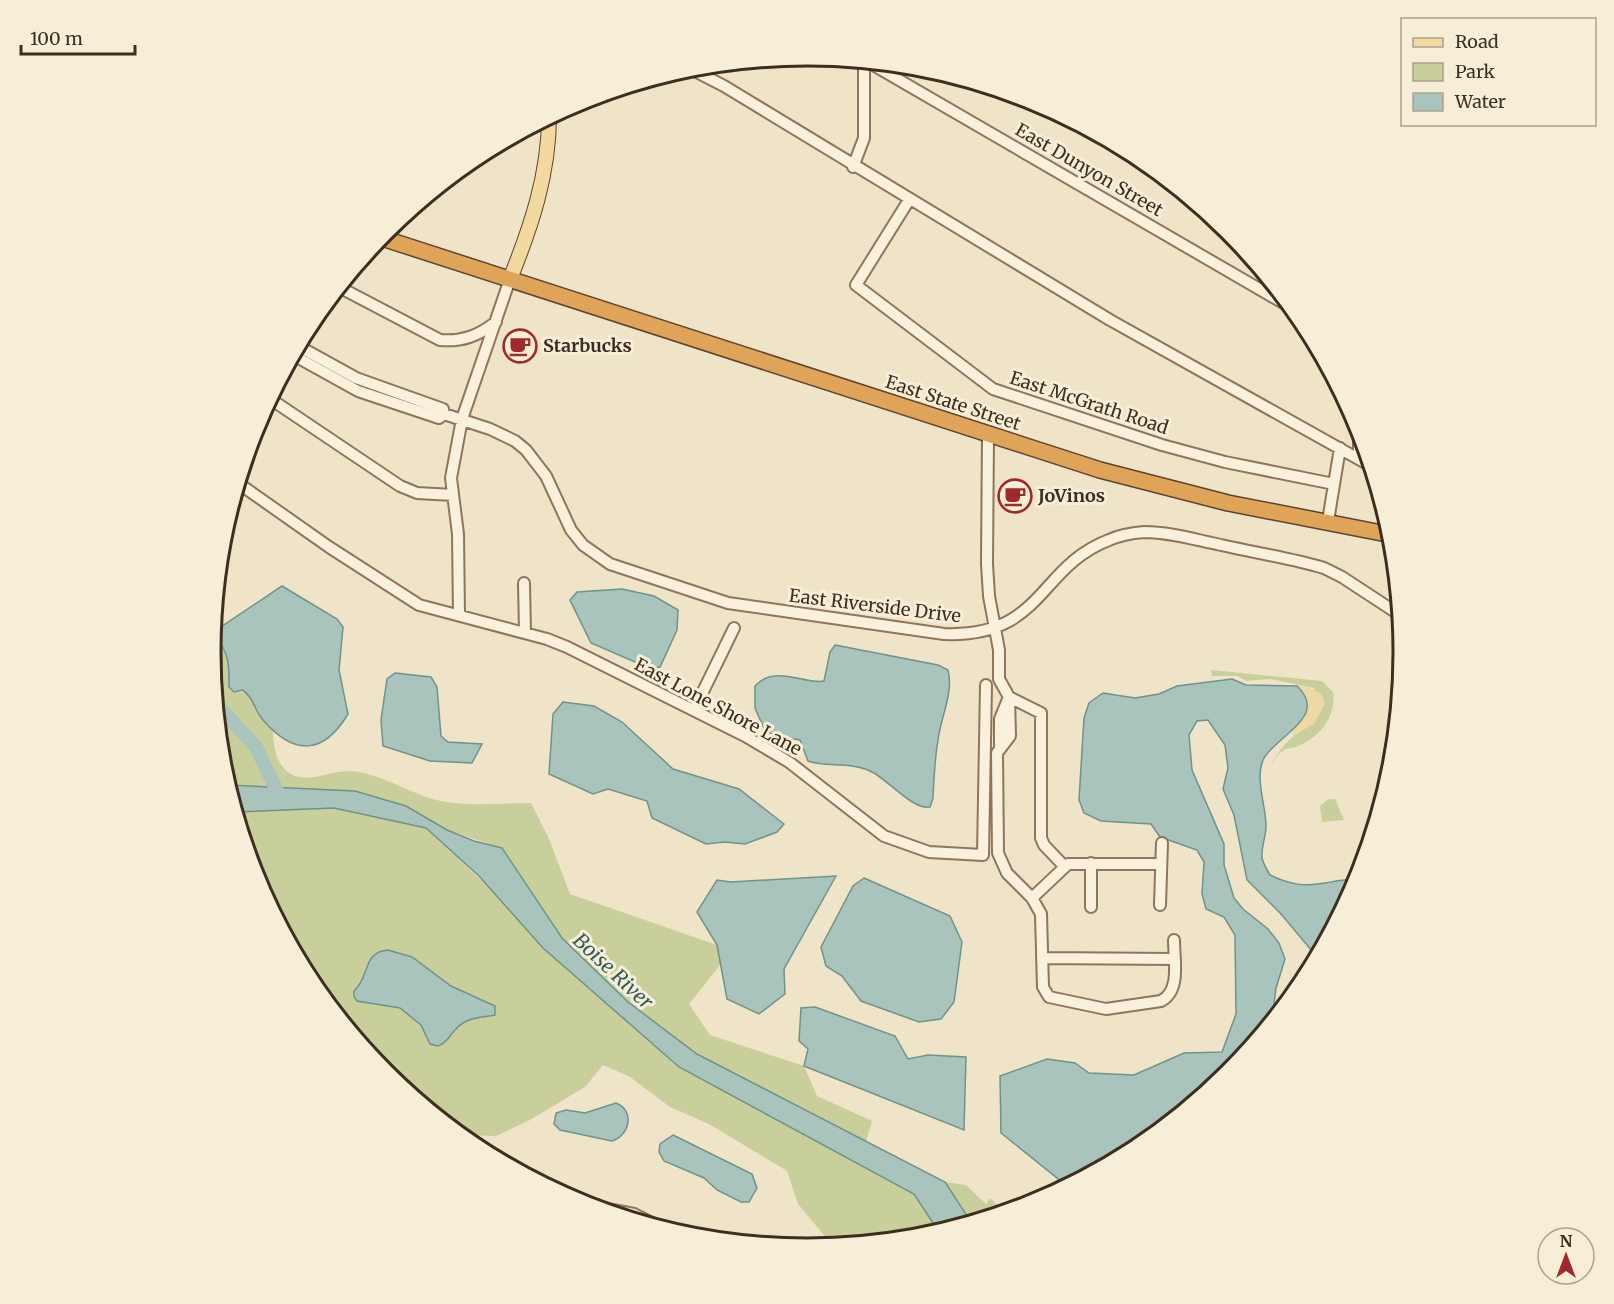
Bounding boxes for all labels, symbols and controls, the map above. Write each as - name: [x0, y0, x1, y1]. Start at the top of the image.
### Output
- scale bar: [21, 18, 135, 56]
- legend: [1401, 18, 1596, 126]
- text: 100 m: [30, 27, 83, 50]
- text: Road: [1455, 30, 1499, 53]
- text: Park: [1455, 60, 1496, 83]
- text: Water: [1454, 90, 1506, 113]
- street label: East Dunyon Street: [1011, 118, 1167, 221]
- cafe icon: Starbucks: [502, 328, 538, 364]
- place label: Starbucks: [543, 334, 632, 357]
- street label: East McGrath Road: [1007, 366, 1172, 439]
- street label: East State Street: [883, 370, 1024, 435]
- cafe icon: JoVinos: [997, 478, 1033, 514]
- place label: JoVinos: [1037, 484, 1105, 507]
- street label: East Riverside Drive: [788, 584, 962, 627]
- street label: East Lone Shore Lane: [631, 653, 806, 760]
- water label: Boise River: [568, 927, 659, 1015]
- north arrow: [1536, 1226, 1596, 1286]
- text: N: [1560, 1231, 1573, 1251]

